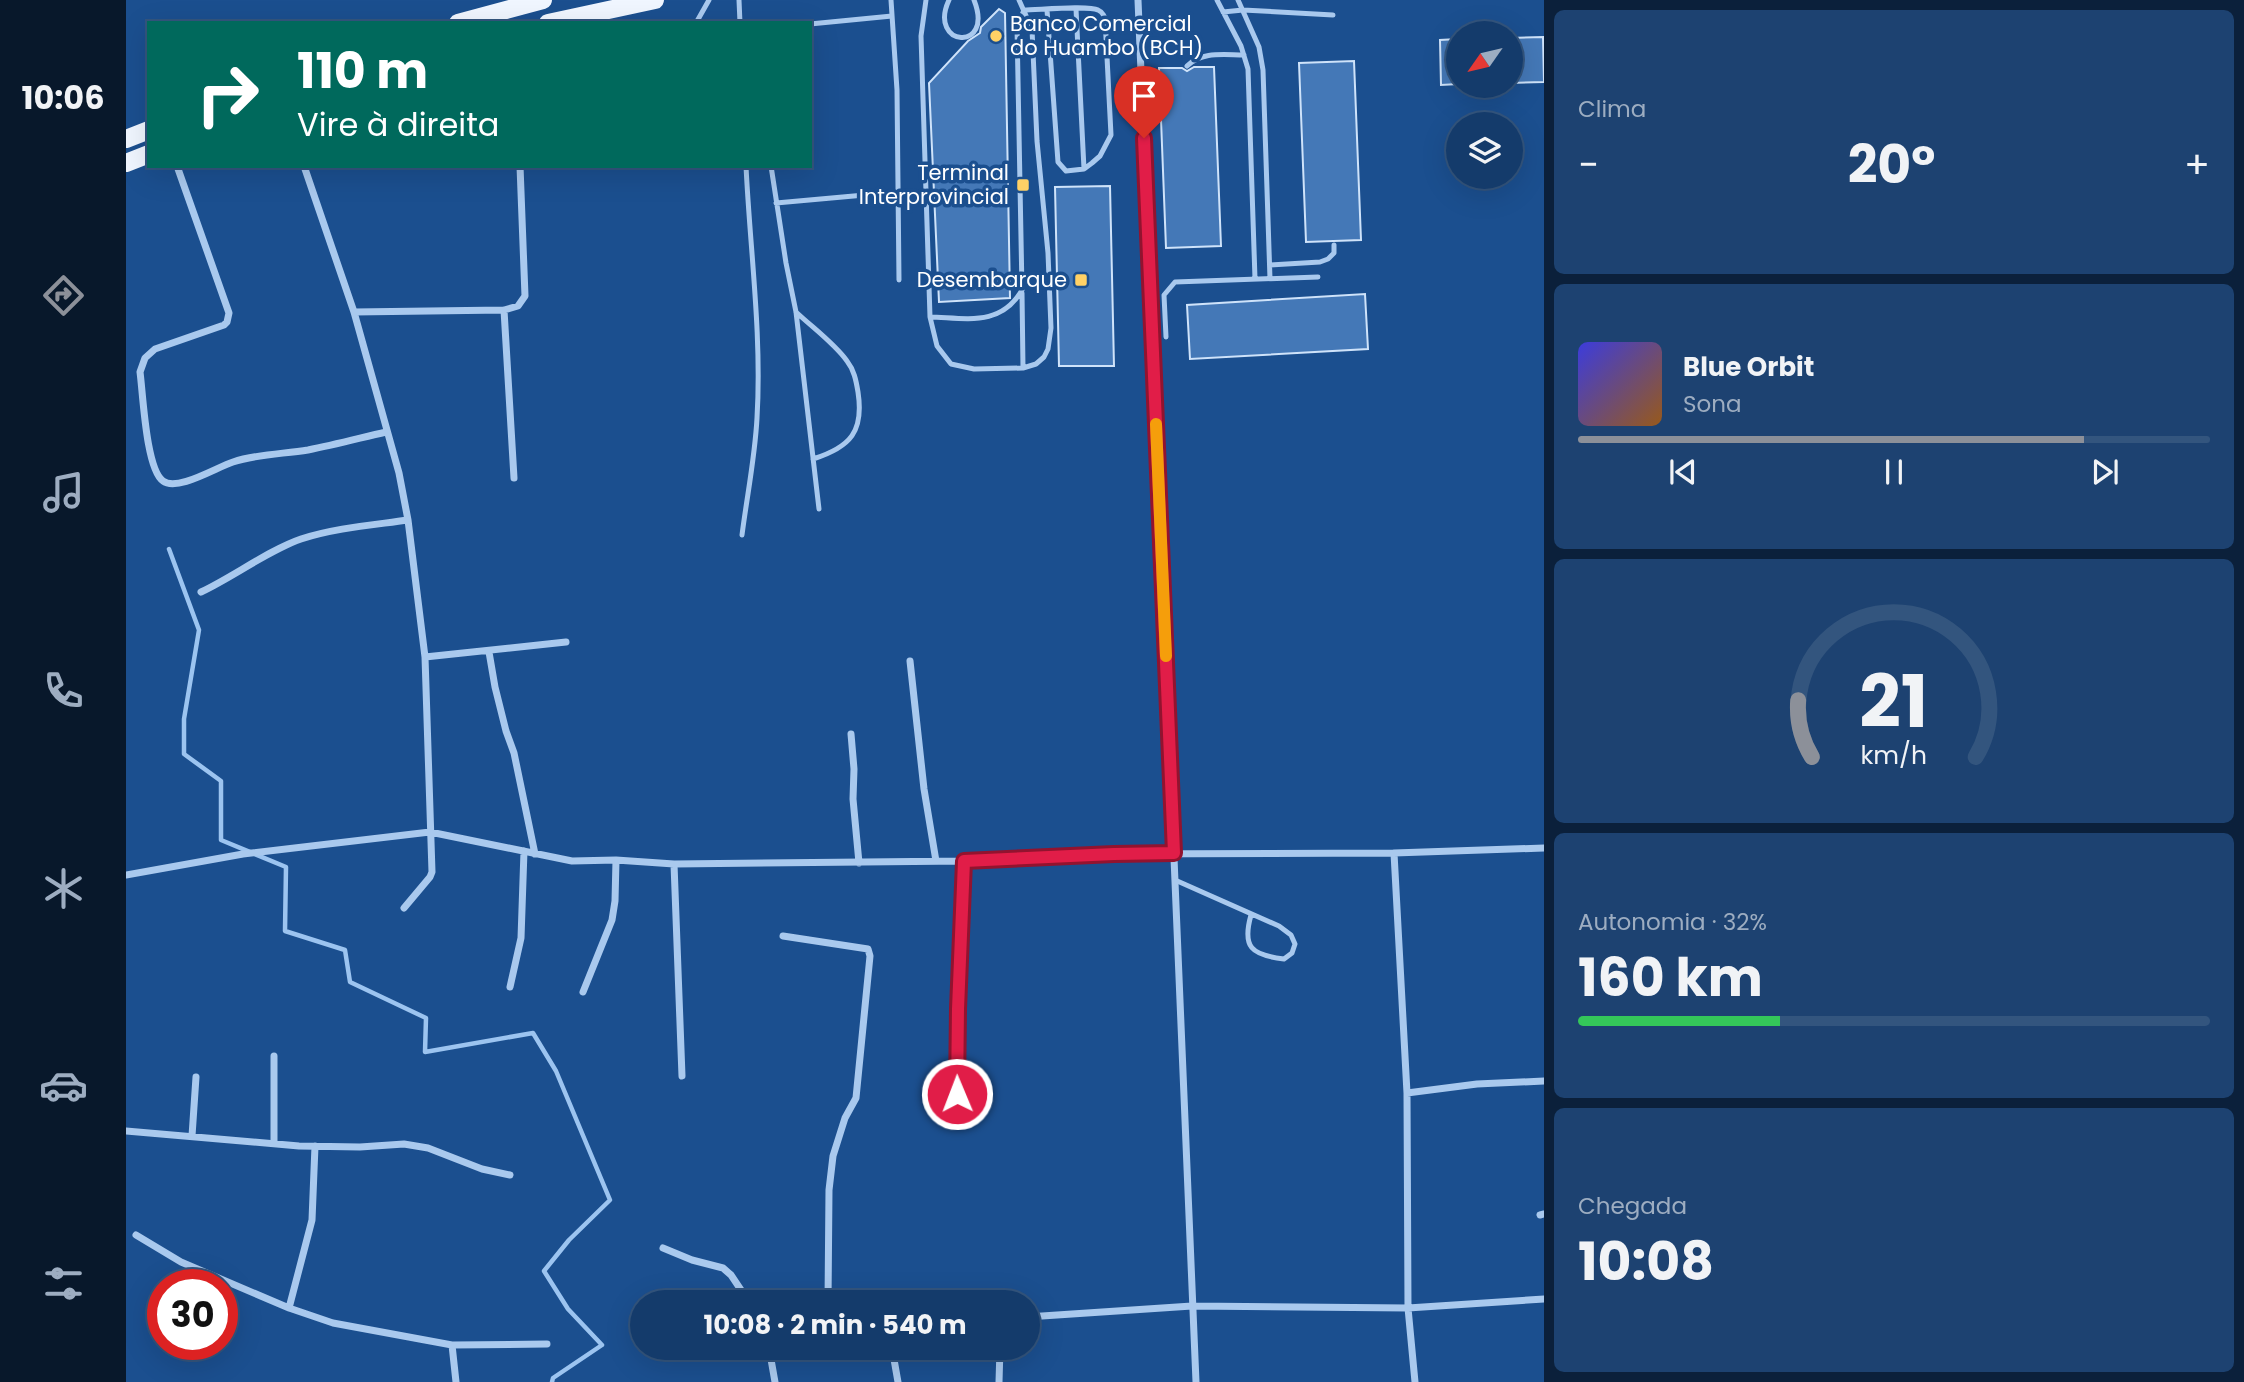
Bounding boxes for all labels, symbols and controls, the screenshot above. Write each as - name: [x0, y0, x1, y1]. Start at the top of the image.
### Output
- place label: Banco Comercial do Huambo (BCH): [1010, 9, 1203, 62]
- north arrow: [1446, 21, 1522, 98]
- map controls: [1446, 21, 1523, 189]
- marker: Banco Comercial do Huambo (BCH): [988, 28, 1004, 44]
- text: 110 m: [297, 37, 428, 105]
- icon: right: [182, 49, 273, 140]
- pin: [1114, 66, 1174, 138]
- text: 10:06: [21, 75, 105, 120]
- icon: arrive: [1125, 77, 1163, 115]
- text: Clima: [1578, 93, 1646, 125]
- text: Vire à direita: [297, 102, 499, 147]
- button: layers: [1446, 112, 1523, 189]
- text: 20°: [1848, 128, 1935, 201]
- text: −: [1578, 138, 1599, 191]
- text: +: [2184, 138, 2210, 191]
- place label: Terminal Interprovincial: [859, 158, 1009, 211]
- marker: Terminal Interprovincial: [1015, 177, 1031, 193]
- place label: Desembarque: [917, 265, 1067, 294]
- icon: directions: [39, 271, 88, 320]
- marker: Desembarque: [1073, 272, 1089, 288]
- text: Blue Orbit: [1683, 349, 1814, 385]
- text: Sona: [1683, 388, 1742, 420]
- icon: previous: [1664, 453, 1702, 491]
- icon: pause: [1875, 453, 1913, 491]
- icon: next: [2086, 453, 2124, 491]
- icon: music: [39, 468, 88, 517]
- text: 21: [1860, 651, 1928, 752]
- icon: phone: [39, 666, 88, 715]
- text: km/h: [1861, 738, 1927, 773]
- icon: climate: [39, 864, 88, 913]
- text: Autonomia · 32%: [1578, 906, 1767, 938]
- text: 160 km: [1578, 941, 1763, 1014]
- position arrow: [920, 1057, 994, 1131]
- icon: car: [39, 1061, 88, 1110]
- text: Chegada: [1578, 1190, 1687, 1222]
- text: 10:08: [1578, 1225, 1714, 1298]
- icon: filters: [39, 1259, 88, 1308]
- speed limit sign: 30: [147, 1269, 238, 1360]
- text: 10:08 · 2 min · 540 m: [703, 1307, 967, 1343]

